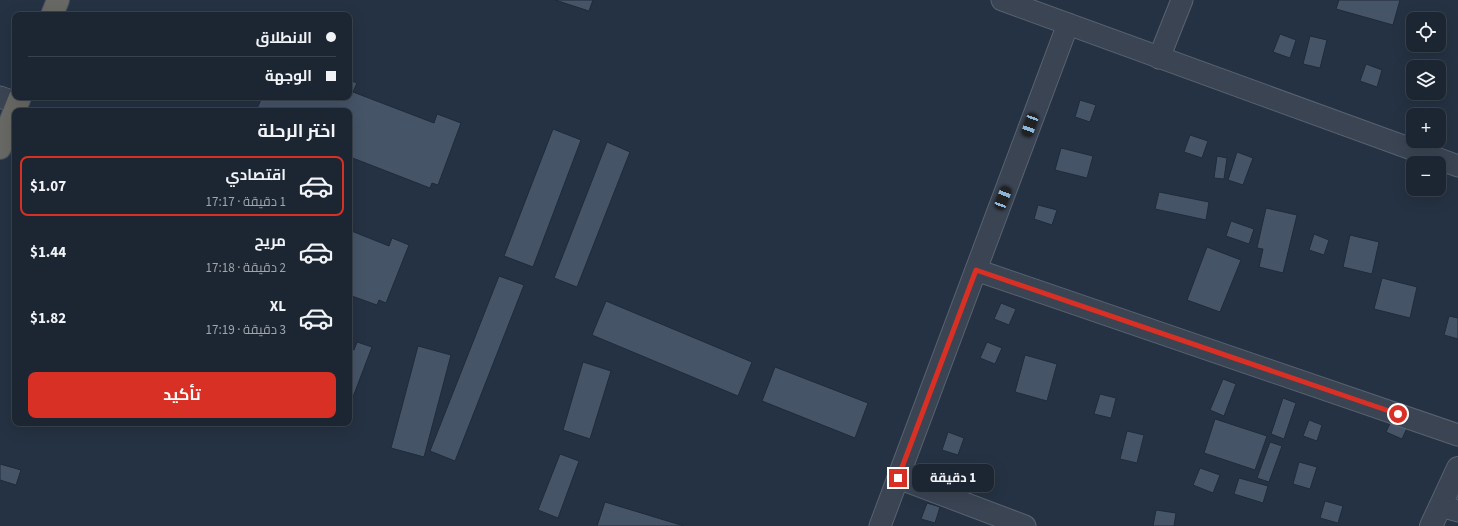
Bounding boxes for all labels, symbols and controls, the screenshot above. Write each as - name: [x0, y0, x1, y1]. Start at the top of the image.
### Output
- map controls: [1406, 12, 1446, 196]
- button: locate: [1406, 12, 1446, 52]
- text: الانطلاق: [256, 28, 312, 49]
- button: layers: [1406, 60, 1446, 100]
- text: الوجهة: [265, 66, 312, 87]
- button: +: [1406, 108, 1446, 148]
- car: [1020, 112, 1040, 138]
- text: اختر الرحلة: [258, 119, 336, 144]
- button: −: [1406, 156, 1446, 196]
- text: اقتصادي: [226, 165, 286, 186]
- icon: car: [298, 168, 334, 204]
- text: $1.07: [30, 176, 66, 197]
- car: [993, 185, 1013, 211]
- text: 1 دقيقة · 17:17: [206, 193, 286, 211]
- text: مريح: [254, 231, 286, 252]
- icon: car: [298, 234, 334, 270]
- text: $1.44: [30, 242, 66, 263]
- text: 2 دقيقة · 17:18: [206, 259, 286, 277]
- text: XL: [270, 296, 286, 317]
- icon: car: [298, 300, 334, 336]
- text: $1.82: [30, 308, 66, 329]
- text: 3 دقيقة · 17:19: [206, 321, 286, 339]
- button: تأكيد: [28, 372, 336, 418]
- route start: [1389, 405, 1407, 423]
- callout: 1 دقيقة: [912, 464, 994, 492]
- route end: [889, 469, 907, 487]
- text: 1 دقيقة: [930, 469, 976, 487]

